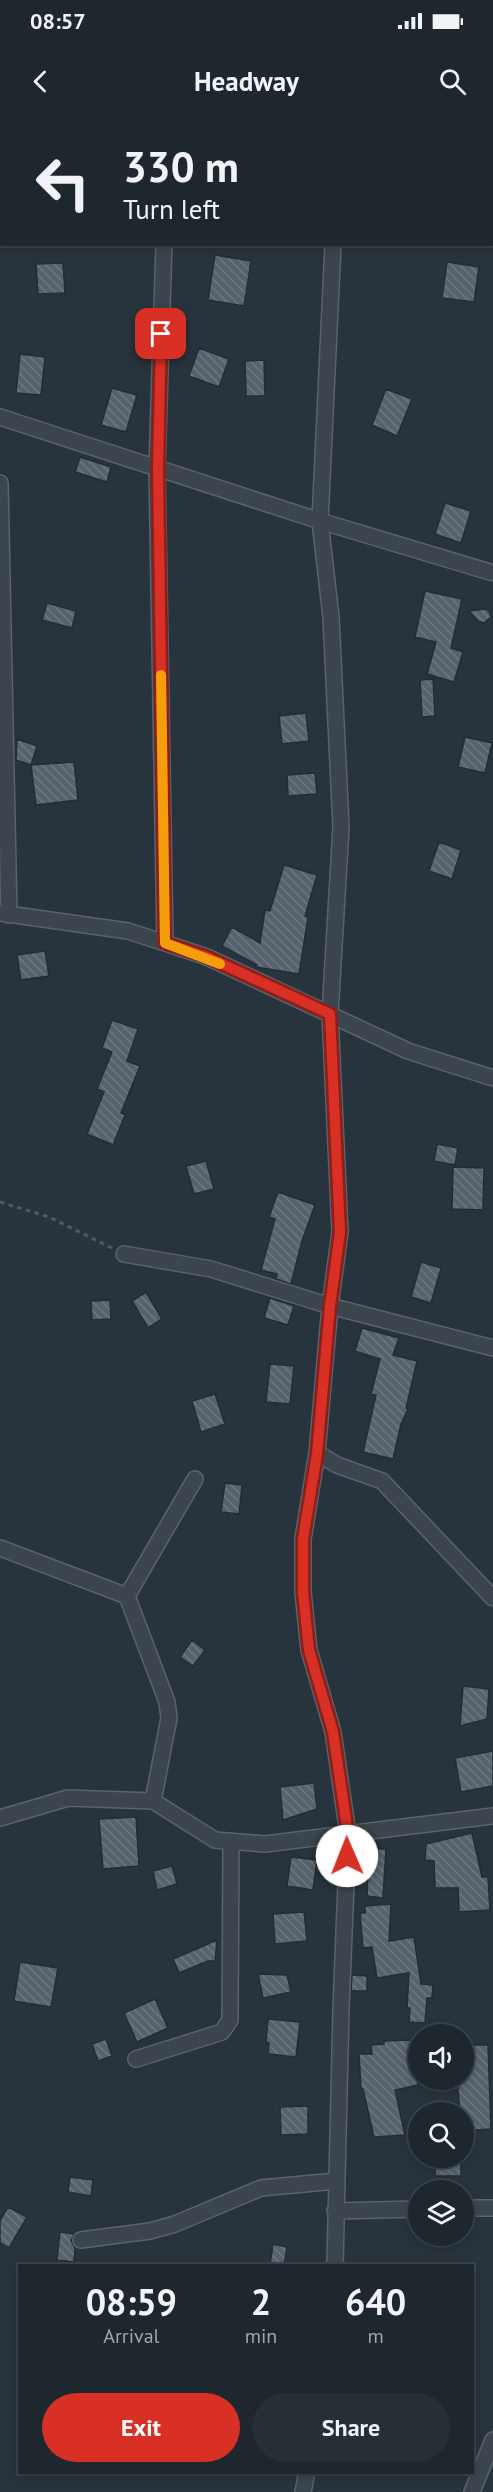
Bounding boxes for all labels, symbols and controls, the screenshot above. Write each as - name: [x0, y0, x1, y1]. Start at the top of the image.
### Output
- text: 08:57: [30, 7, 86, 35]
- text: Headway: [194, 64, 299, 98]
- icon: back: [24, 65, 57, 98]
- icon: search: [436, 65, 469, 98]
- text: 330 m: [123, 139, 239, 194]
- icon: left: [24, 144, 102, 222]
- text: Turn left: [123, 192, 220, 226]
- pin: [135, 308, 186, 359]
- icon: arrive: [144, 317, 177, 350]
- position arrow: [315, 1824, 379, 1888]
- map controls: [408, 2024, 474, 2246]
- button: sound: [408, 2024, 474, 2090]
- button: search: [408, 2102, 474, 2168]
- button: layers: [408, 2180, 474, 2246]
- text: 08:59: [86, 2278, 177, 2325]
- text: 2: [251, 2278, 271, 2325]
- text: 640: [345, 2278, 406, 2325]
- text: Arrival: [103, 2323, 159, 2349]
- text: min: [245, 2323, 277, 2349]
- text: m: [368, 2323, 384, 2349]
- button: Exit: [42, 2393, 240, 2462]
- button: Share: [252, 2393, 450, 2462]

